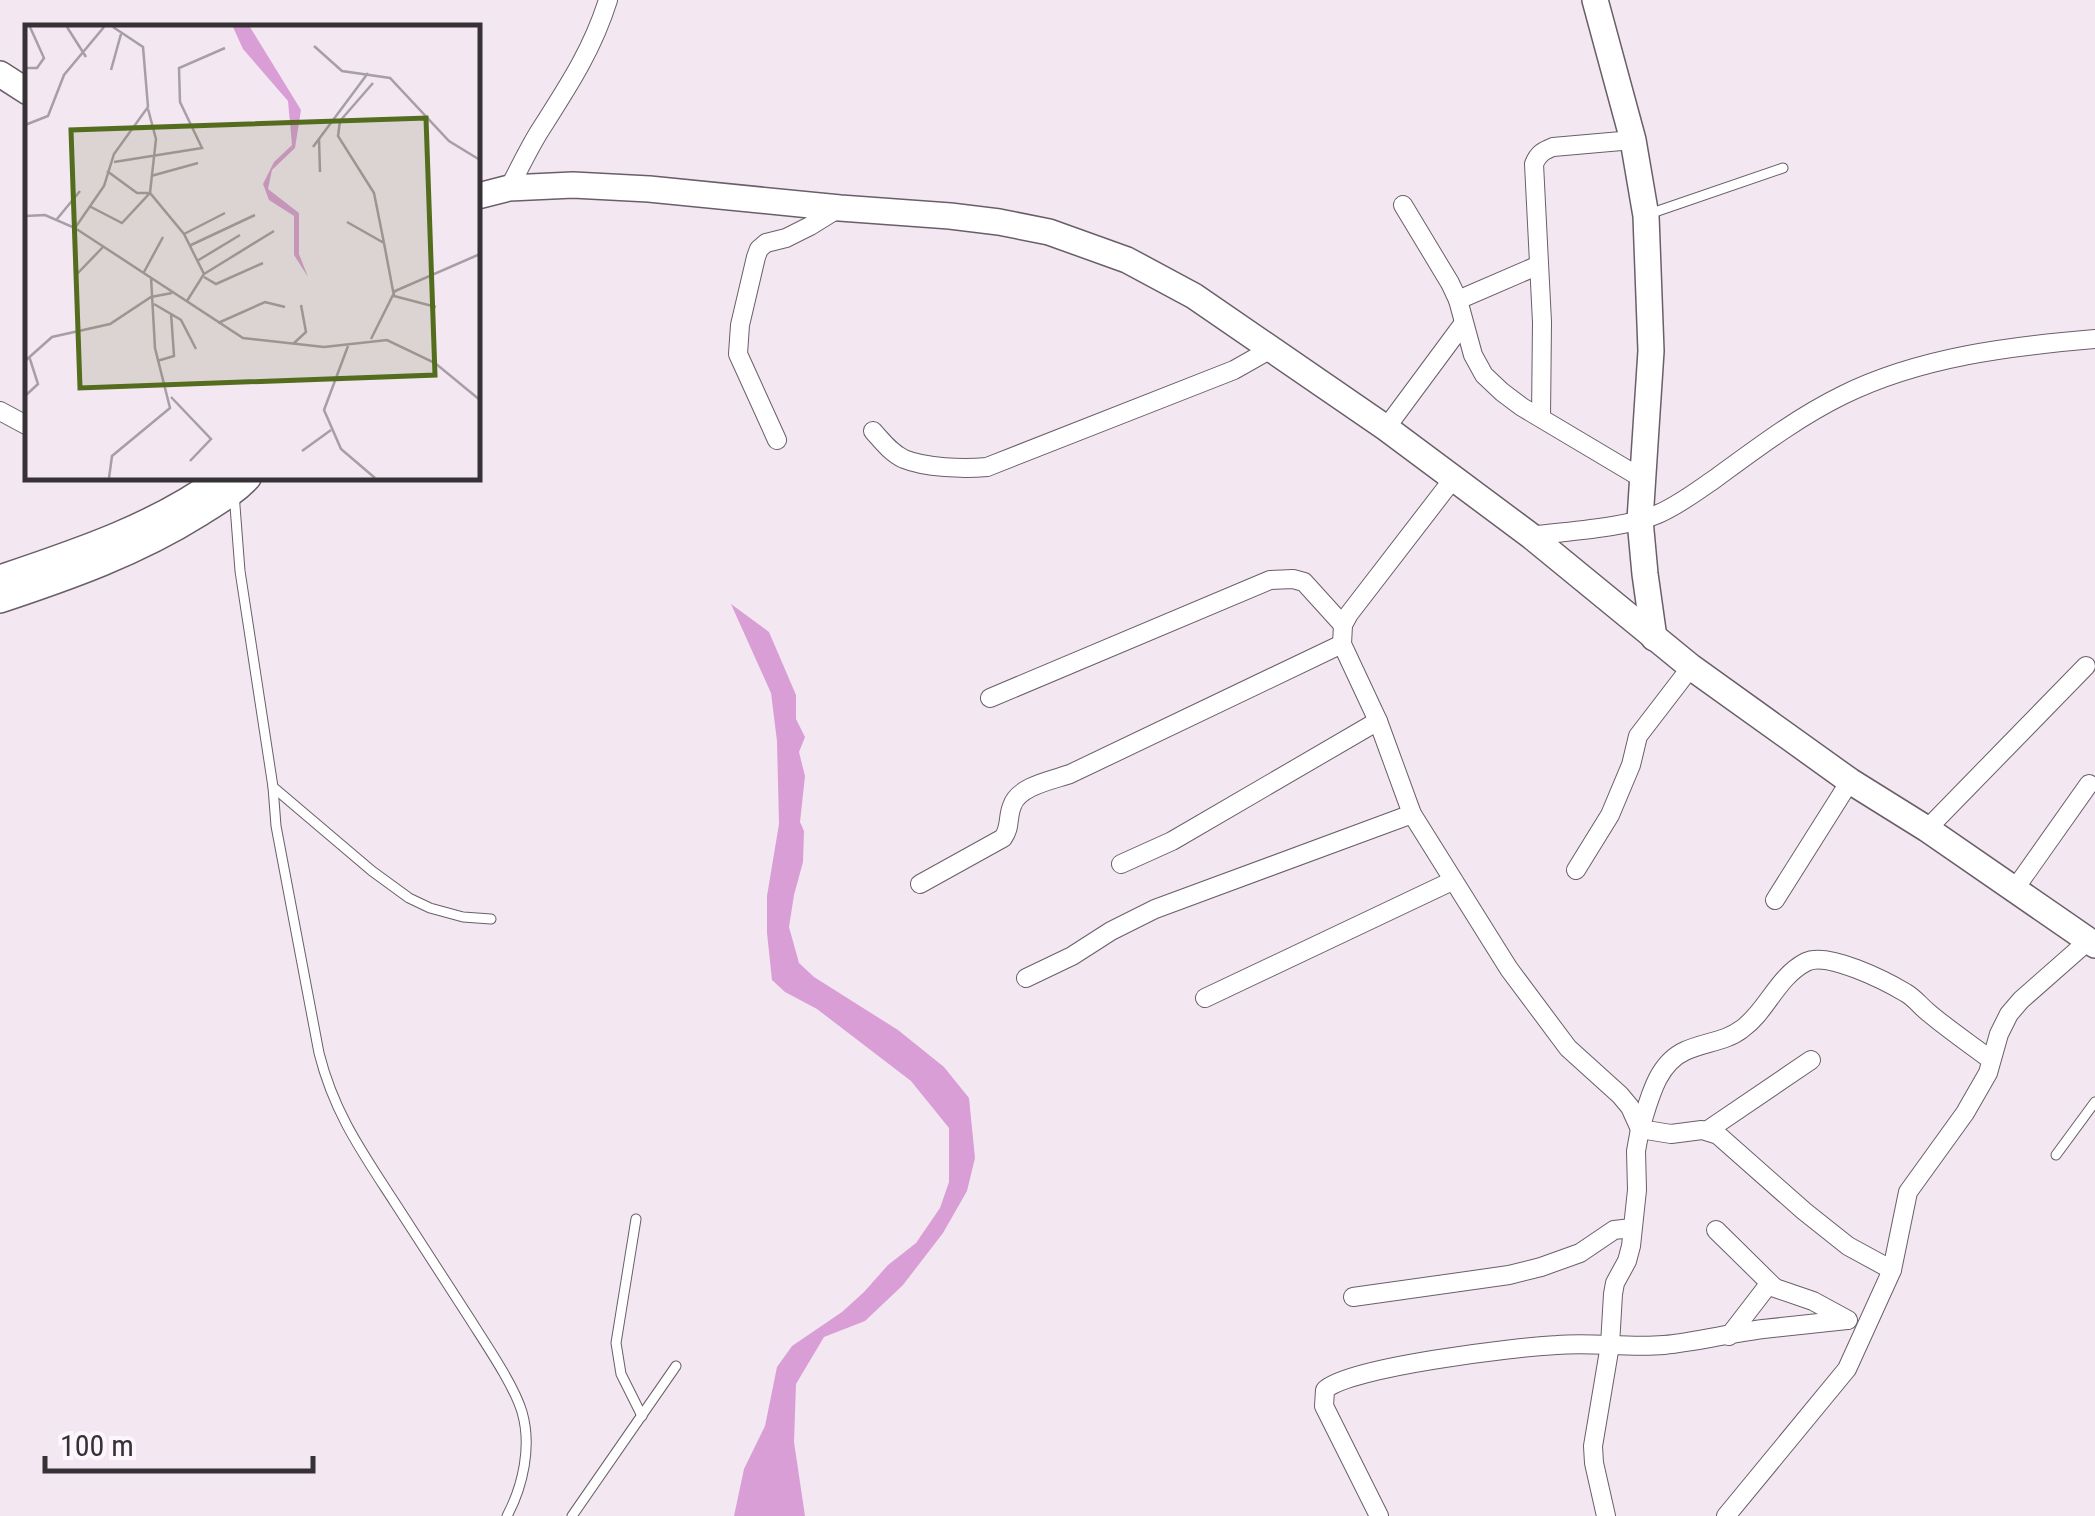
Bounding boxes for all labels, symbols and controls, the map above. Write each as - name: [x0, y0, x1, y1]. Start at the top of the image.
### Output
- inset map: [25, 25, 480, 480]
- scale bar: [45, 1411, 312, 1473]
- text: 100 m: [60, 1428, 134, 1463]

